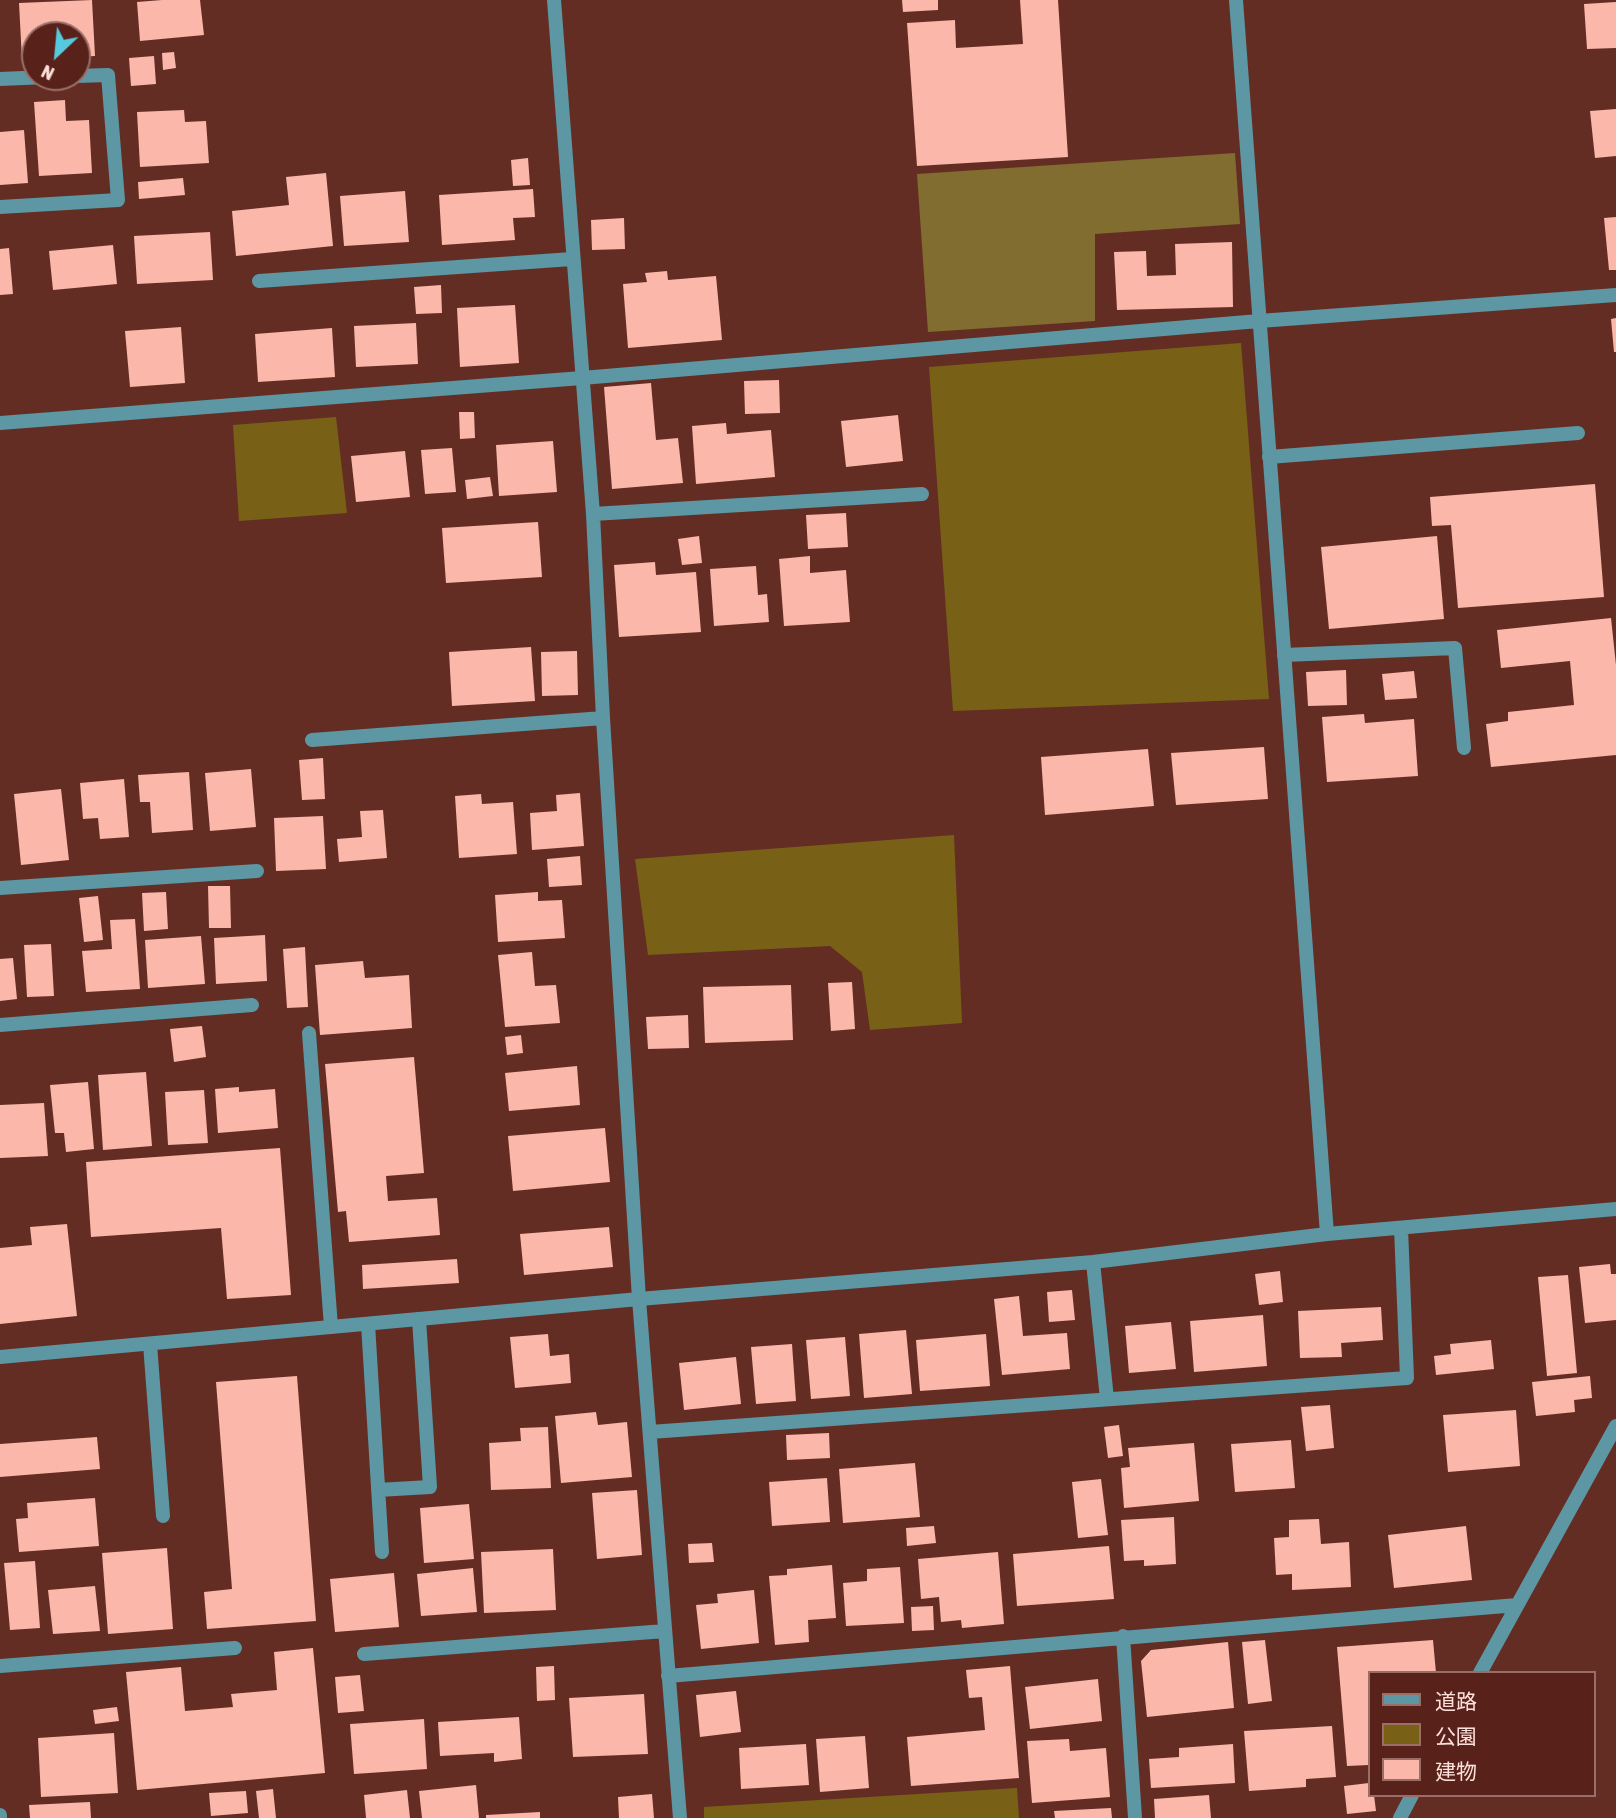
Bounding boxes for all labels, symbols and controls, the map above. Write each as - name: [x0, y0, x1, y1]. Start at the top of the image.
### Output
- north arrow: [21, 21, 91, 91]
- text: N: [38, 61, 58, 85]
- legend: [1368, 1671, 1595, 1797]
- text: 道路: [1435, 1689, 1477, 1713]
- text: 公園: [1435, 1724, 1477, 1748]
- text: 建物: [1435, 1759, 1477, 1783]

